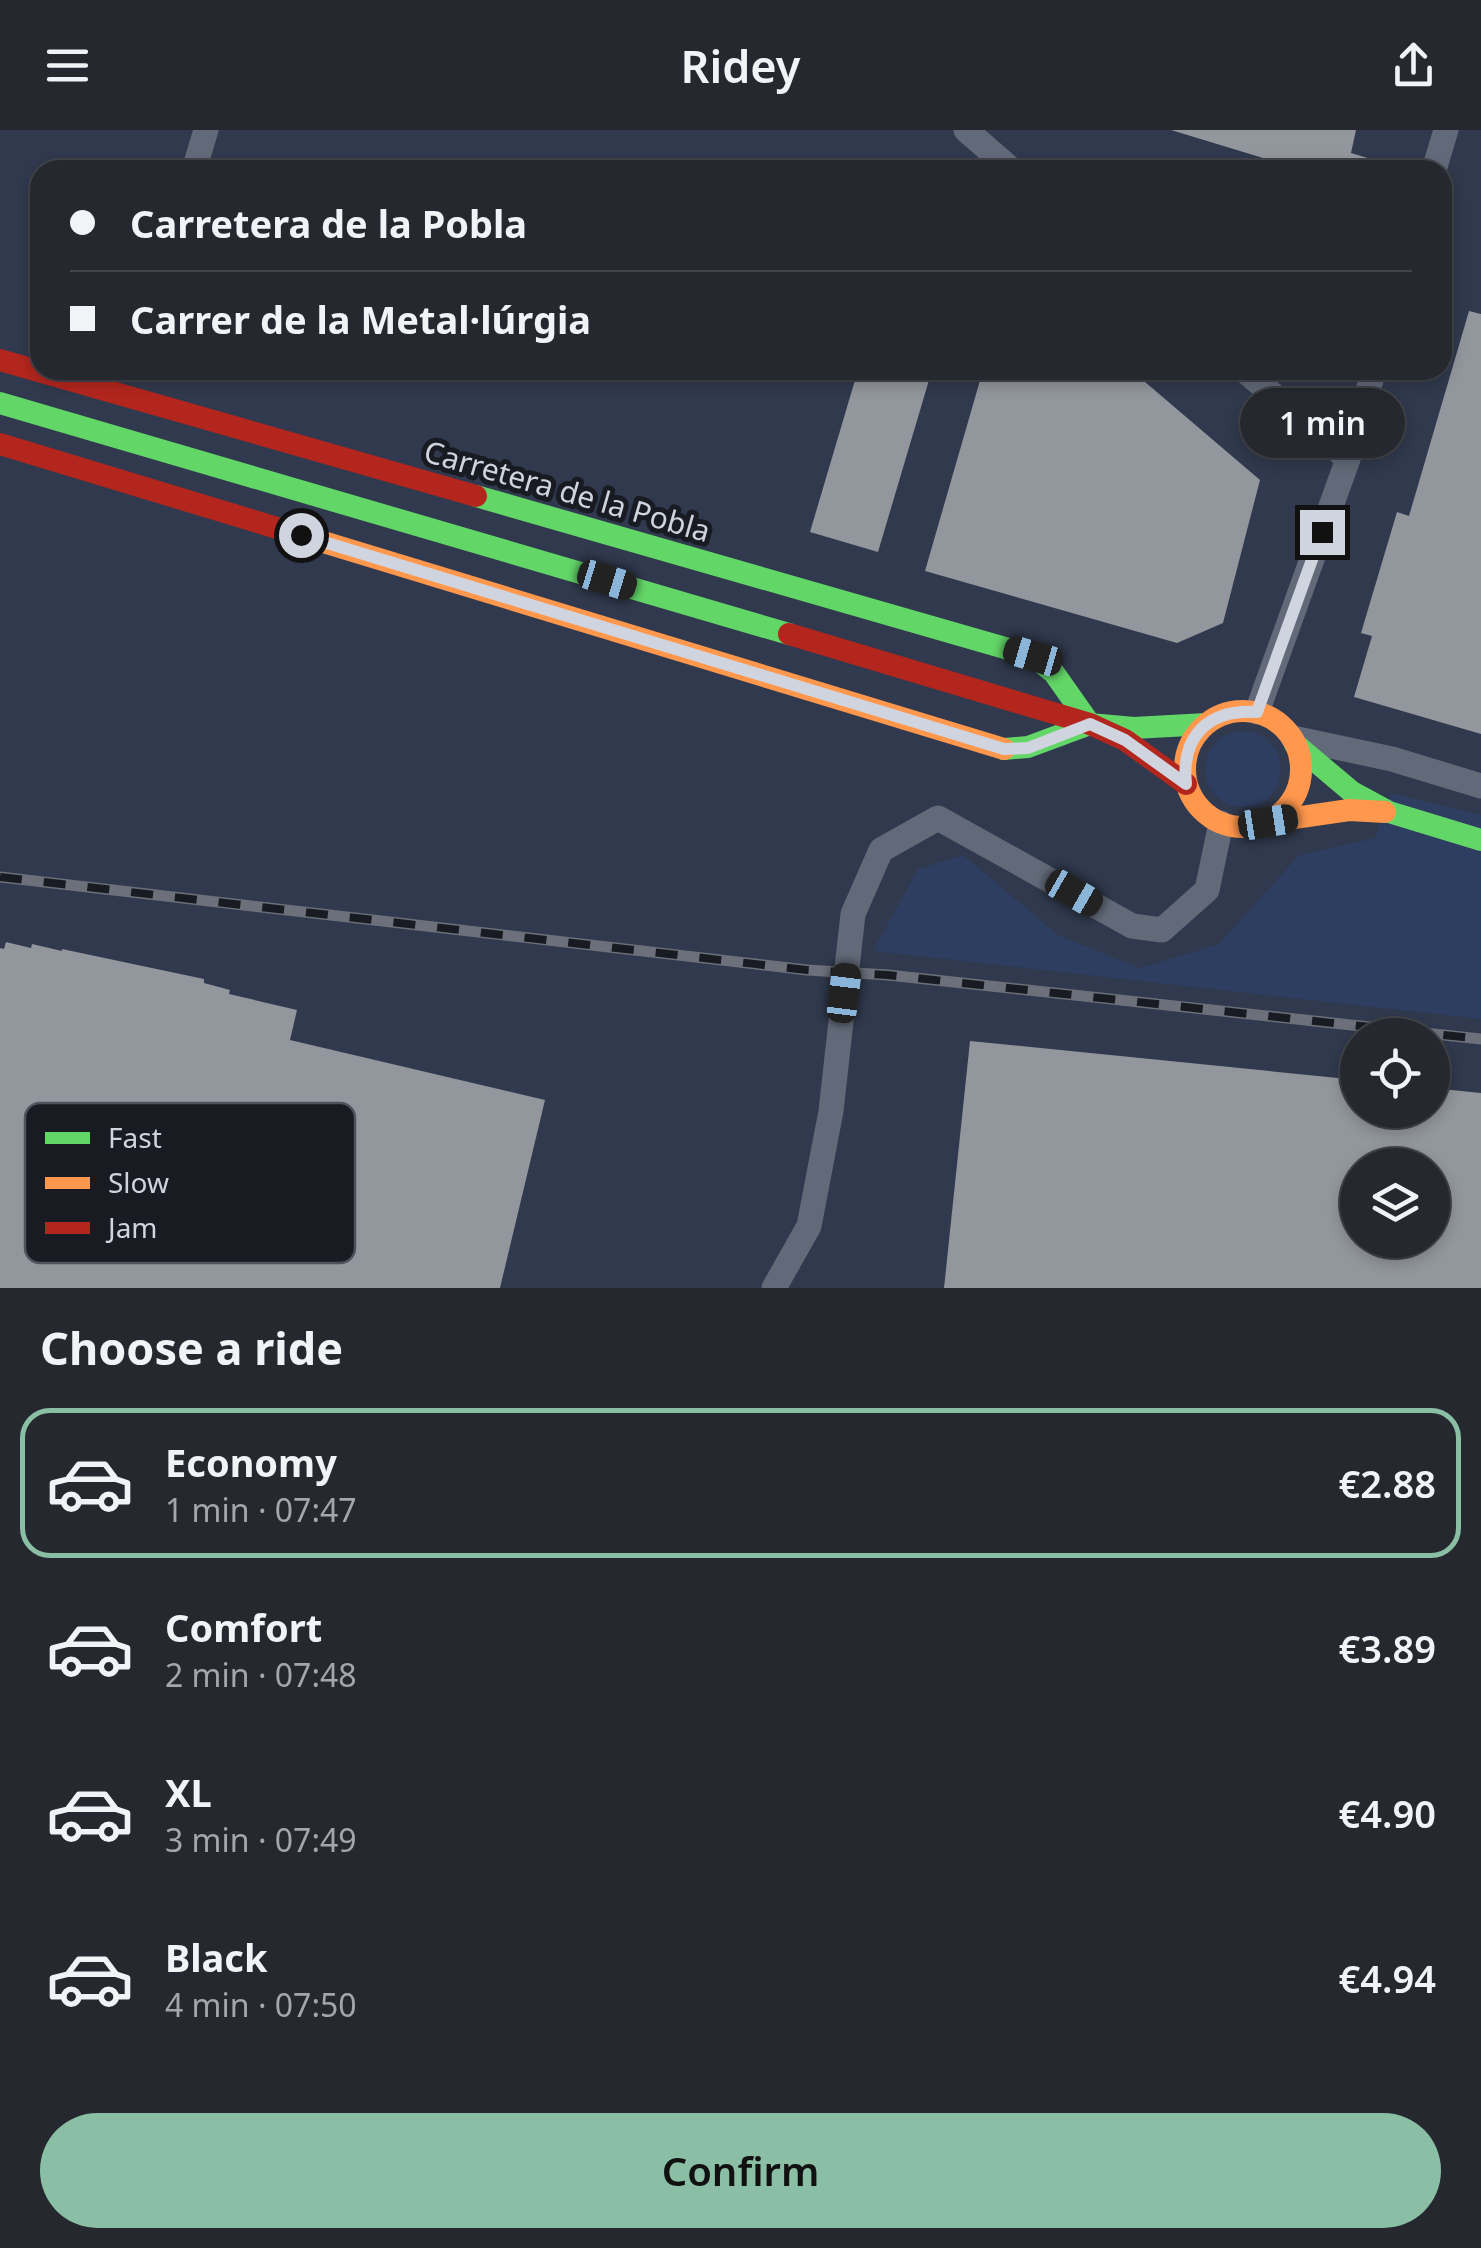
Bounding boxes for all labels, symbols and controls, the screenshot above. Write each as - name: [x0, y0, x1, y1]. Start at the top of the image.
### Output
- text: Ridey: [681, 35, 800, 96]
- icon: menu: [40, 38, 95, 93]
- icon: share: [1386, 38, 1441, 93]
- text: Carretera de la Pobla: [130, 197, 527, 249]
- text: Carrer de la Metal·lúrgia: [130, 293, 591, 345]
- callout: 1 min: [1240, 387, 1404, 457]
- text: 1 min: [1279, 401, 1366, 444]
- street label: Carretera de la Pobla: [420, 430, 715, 551]
- route end: [1300, 510, 1345, 555]
- route start: [279, 513, 324, 558]
- car: [574, 557, 640, 603]
- car: [1000, 633, 1066, 679]
- car: [1236, 802, 1300, 842]
- car: [1041, 865, 1107, 921]
- car: [825, 961, 863, 1025]
- map controls: [1340, 1018, 1450, 1258]
- button: locate: [1340, 1018, 1450, 1128]
- legend: [25, 1103, 355, 1263]
- text: Fast: [108, 1118, 162, 1156]
- button: layers: [1340, 1148, 1450, 1258]
- text: Slow: [108, 1163, 169, 1201]
- text: Jam: [105, 1208, 158, 1246]
- text: Choose a ride: [40, 1317, 343, 1378]
- text: Economy: [165, 1436, 337, 1488]
- icon: car: [45, 1438, 135, 1528]
- text: €2.88: [1339, 1457, 1436, 1509]
- text: 1 min · 07:47: [165, 1488, 357, 1531]
- text: Comfort: [165, 1601, 322, 1653]
- icon: car: [45, 1603, 135, 1693]
- text: €3.89: [1339, 1622, 1436, 1674]
- text: 2 min · 07:48: [165, 1653, 357, 1696]
- text: XL: [165, 1766, 212, 1818]
- icon: car: [45, 1768, 135, 1858]
- text: €4.90: [1339, 1787, 1436, 1839]
- text: 3 min · 07:49: [165, 1818, 357, 1861]
- text: Black: [165, 1931, 268, 1983]
- icon: car: [45, 1933, 135, 2023]
- text: €4.94: [1339, 1952, 1436, 2004]
- text: 4 min · 07:50: [165, 1983, 357, 2026]
- button: Confirm: [40, 2113, 1441, 2228]

